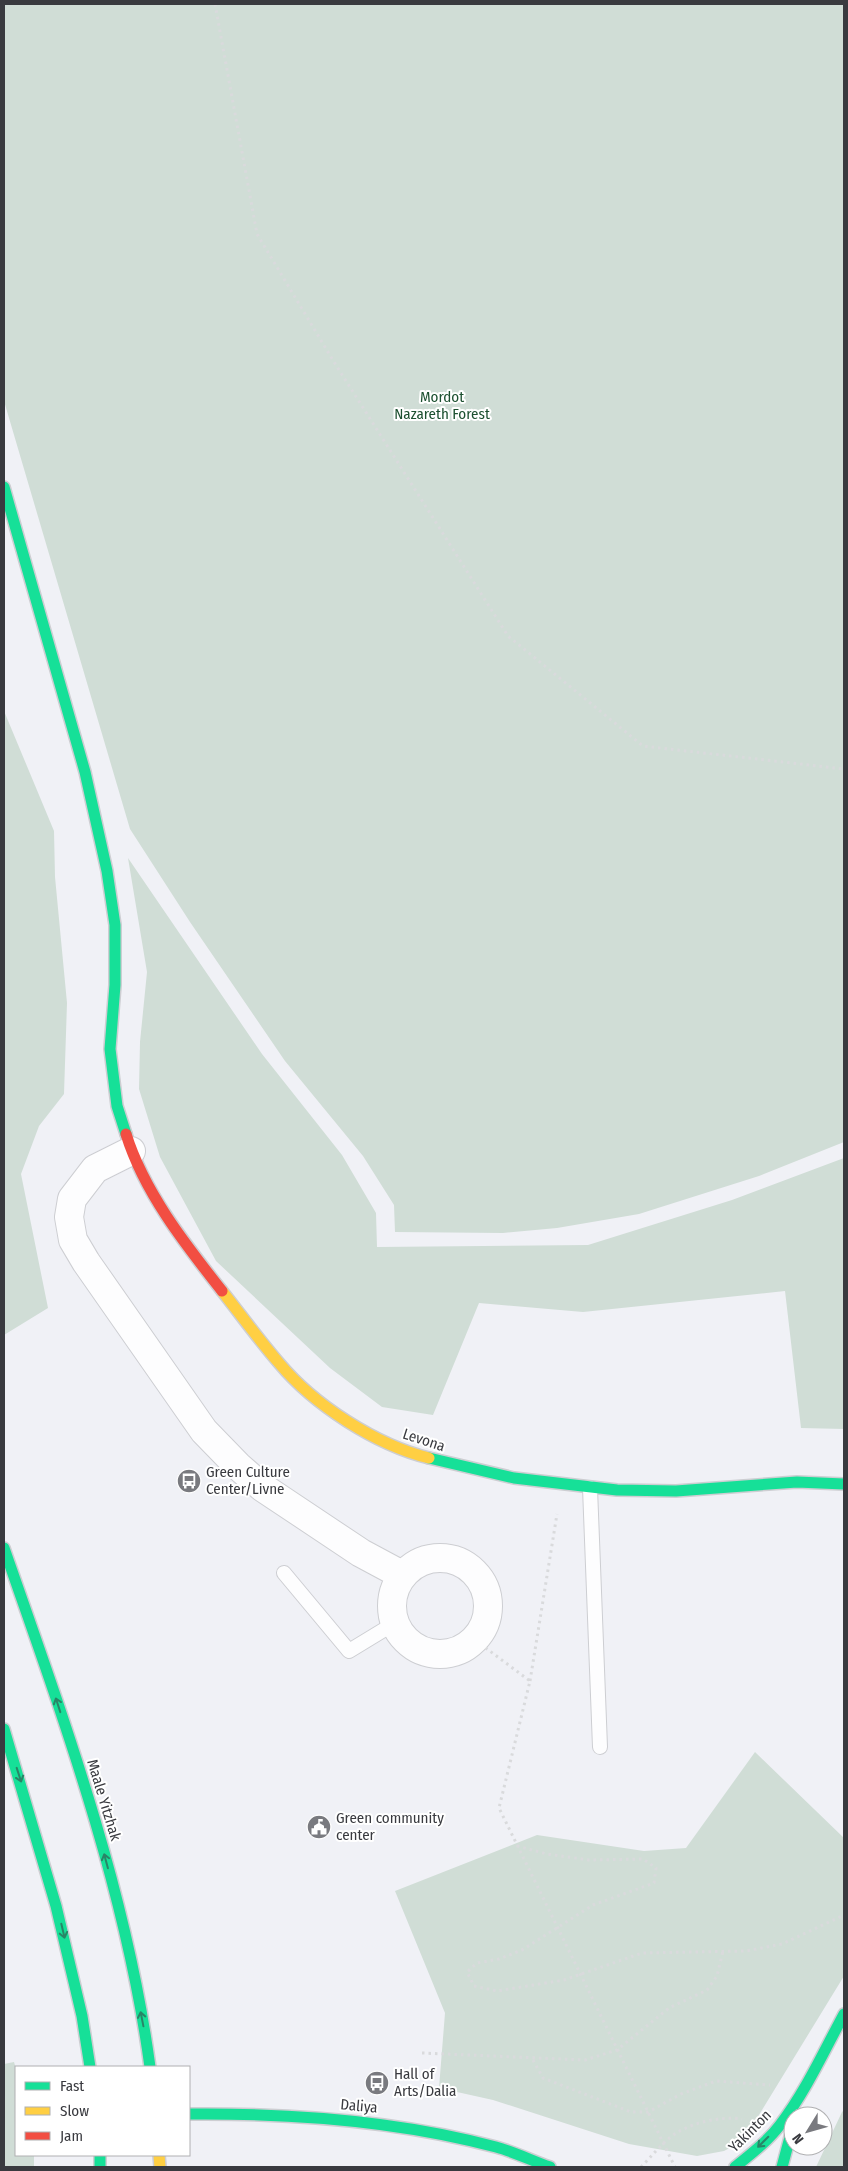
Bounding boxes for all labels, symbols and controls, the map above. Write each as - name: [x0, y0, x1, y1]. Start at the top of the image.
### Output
- park label: Mordot Nazareth Forest: [394, 388, 490, 423]
- street label: Levona: [401, 1425, 447, 1455]
- place label: Green Culture Center/Livne: [206, 1463, 290, 1498]
- bus stop icon: Green Culture Center/Livne: [176, 1468, 202, 1494]
- one-way arrow: [53, 1698, 63, 1714]
- street label: Maale Yitzhak: [83, 1757, 125, 1843]
- one-way arrow: [15, 1767, 24, 1782]
- place label: Green community center: [336, 1809, 444, 1844]
- public building icon: Green community center: [306, 1814, 332, 1840]
- one-way arrow: [101, 1853, 111, 1869]
- one-way arrow: [59, 1923, 68, 1939]
- one-way arrow: [137, 2012, 146, 2028]
- place label: Hall of Arts/Dalia: [394, 2065, 456, 2100]
- legend: [15, 2066, 190, 2156]
- bus stop icon: Hall of Arts/Dalia: [364, 2070, 390, 2096]
- text: Fast: [60, 2077, 84, 2095]
- street label: Daliya: [340, 2095, 378, 2117]
- text: Slow: [60, 2102, 89, 2120]
- street label: Yakinton: [725, 2106, 775, 2156]
- north arrow: [783, 2106, 833, 2156]
- text: Jam: [60, 2127, 83, 2145]
- text: N: [789, 2130, 807, 2147]
- one-way arrow: [757, 2136, 769, 2148]

